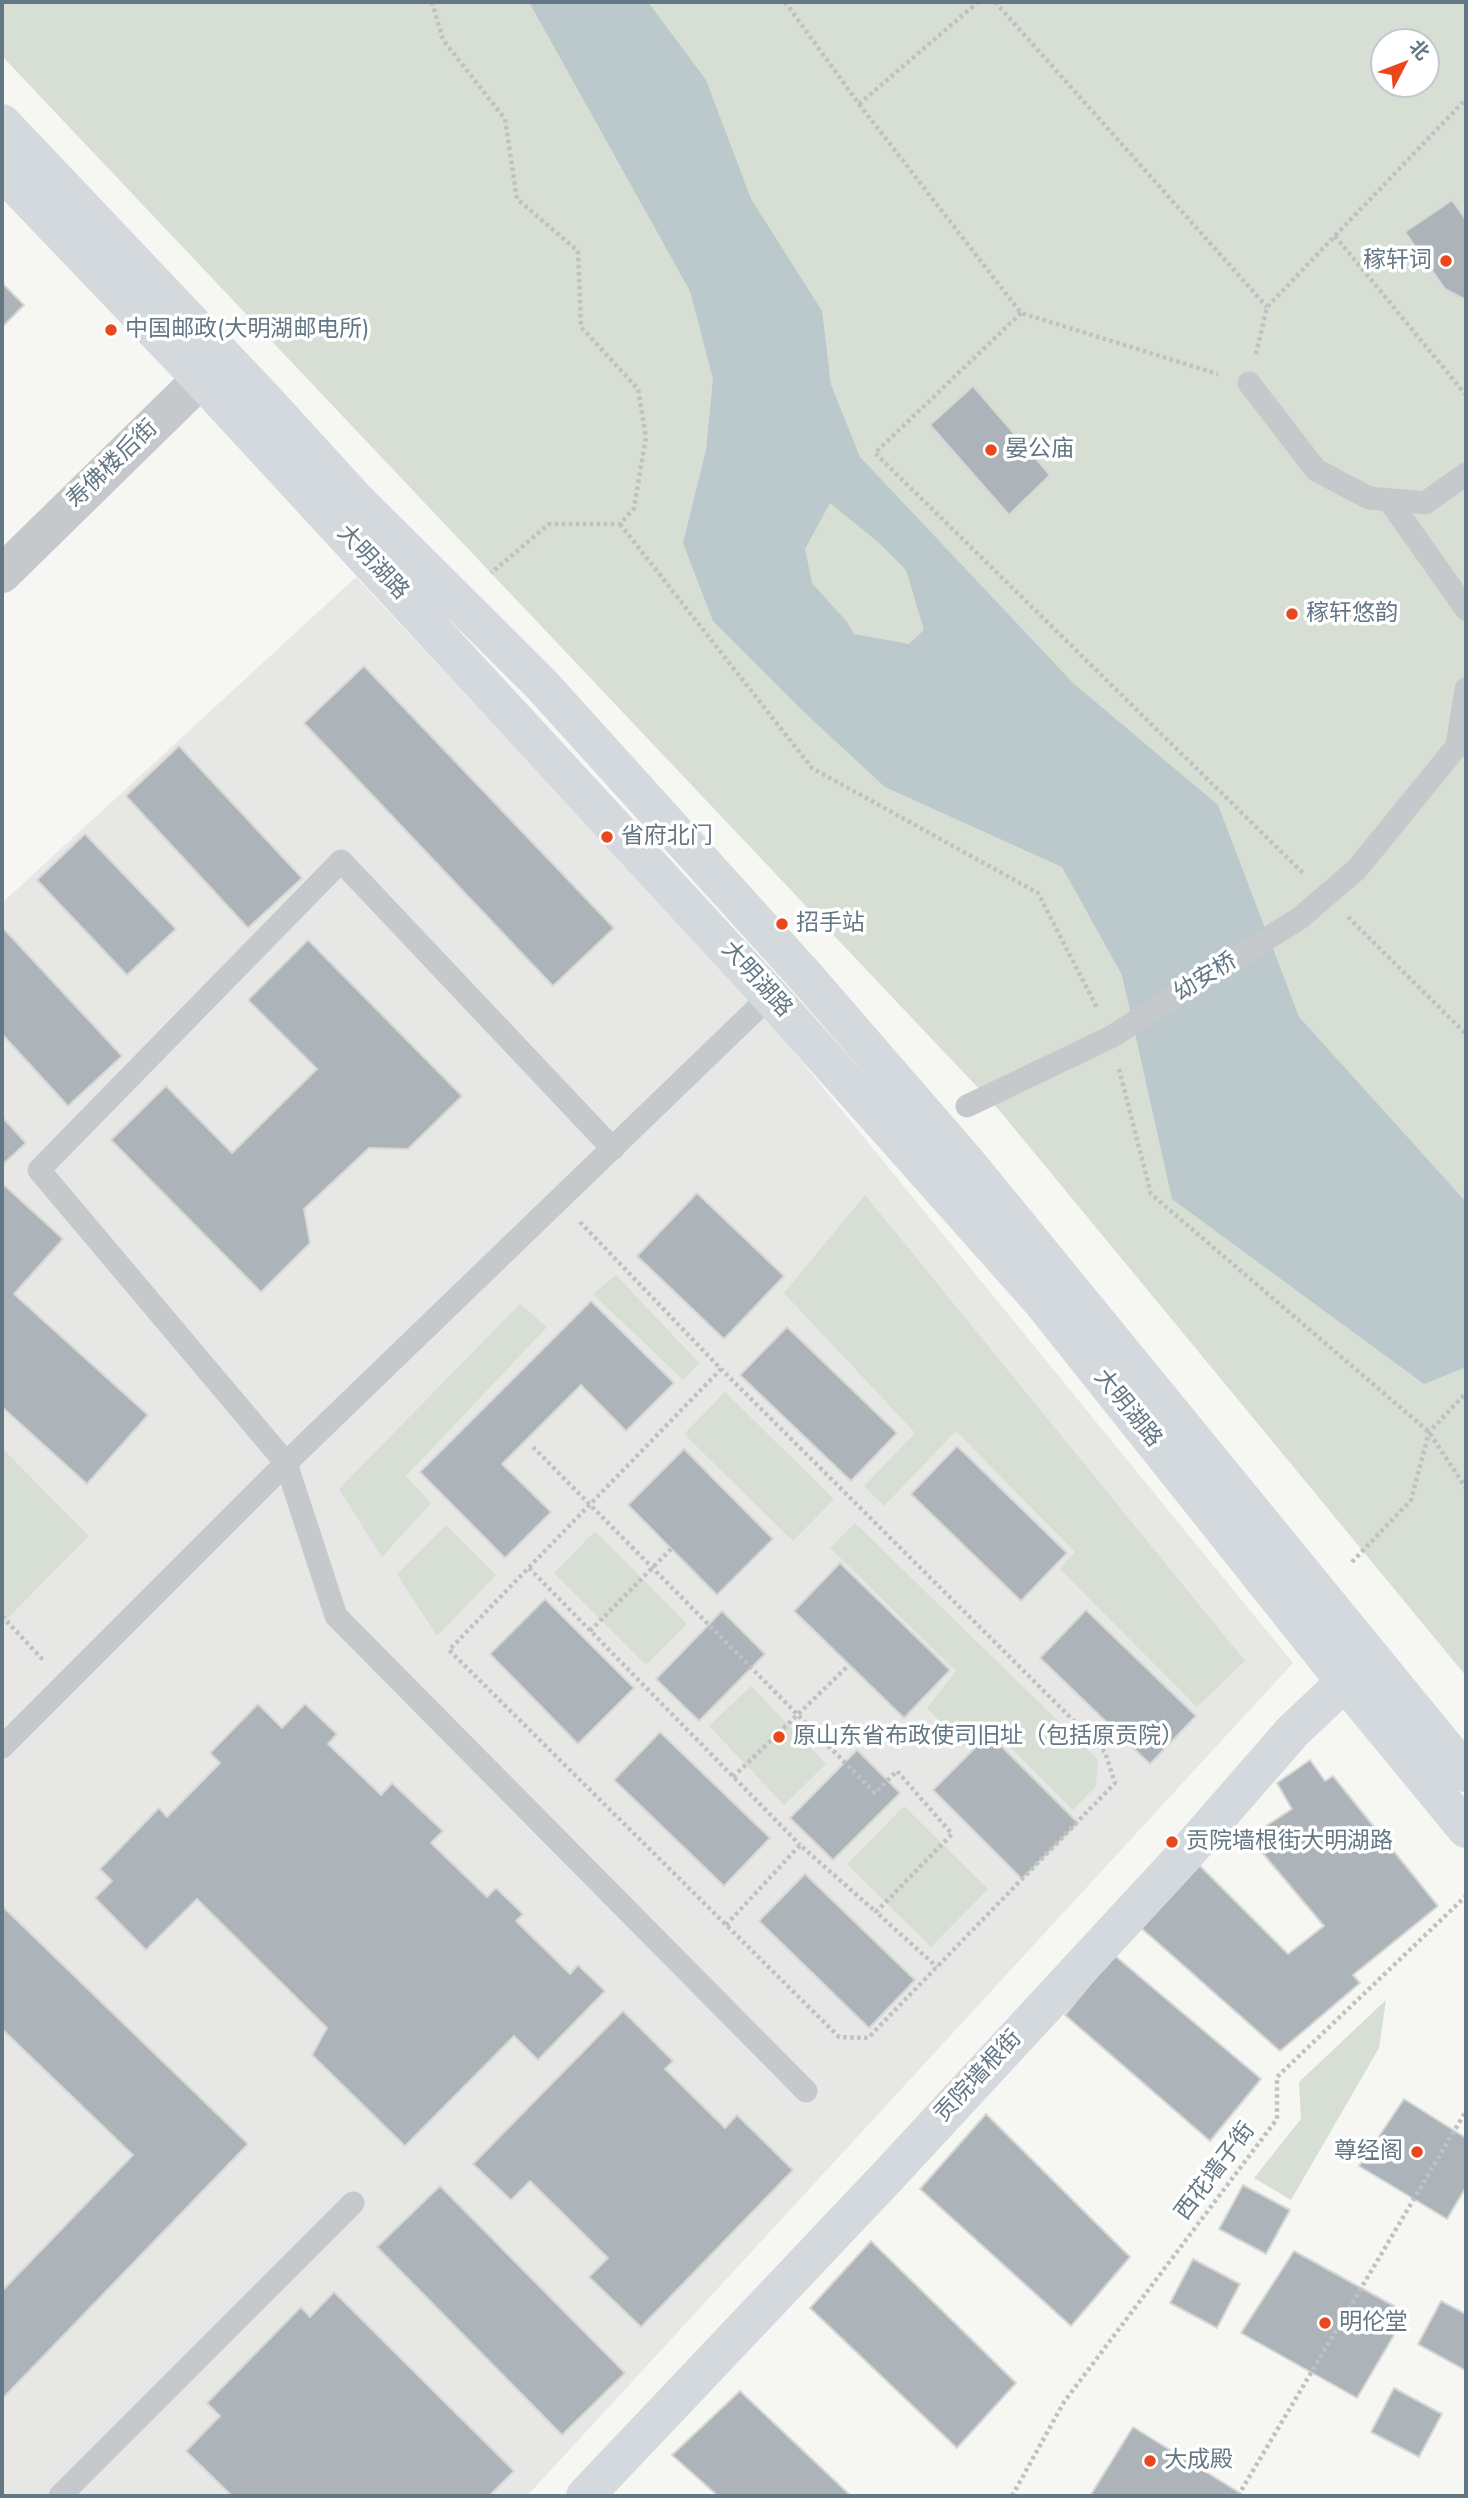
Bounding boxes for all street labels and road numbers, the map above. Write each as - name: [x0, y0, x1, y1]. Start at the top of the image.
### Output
- street label: 寿佛楼后街: [62, 415, 164, 515]
- street label: 大明湖路: [331, 520, 413, 606]
- street label: 大明湖路: [715, 937, 797, 1023]
- street label: 幼安桥: [1169, 948, 1243, 1008]
- street label: 大明湖路: [1087, 1365, 1167, 1453]
- street label: 贡院墙根街: [930, 2026, 1028, 2128]
- street label: 西花墙子街: [1170, 2118, 1262, 2226]

